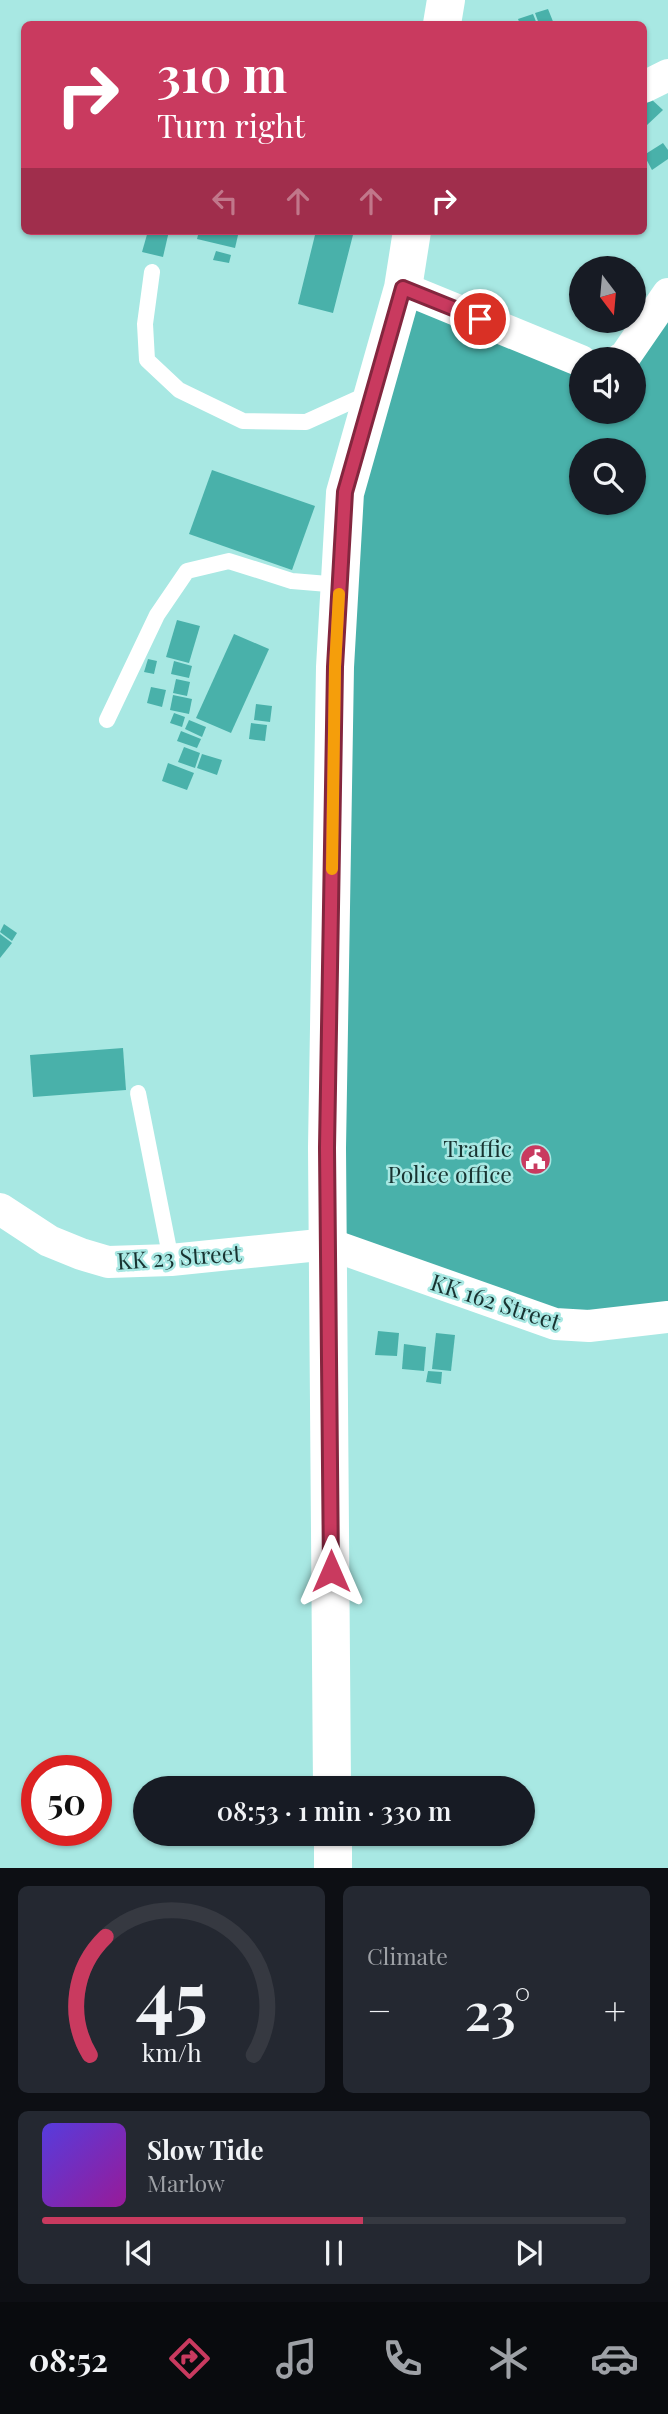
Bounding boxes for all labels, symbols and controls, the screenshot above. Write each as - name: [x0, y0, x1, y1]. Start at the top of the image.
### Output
- text: 310 m: [157, 40, 287, 105]
- icon: right: [42, 49, 133, 140]
- text: Turn right: [157, 103, 305, 146]
- icon: left: [206, 182, 244, 220]
- icon: ahead: [279, 182, 317, 220]
- icon: ahead: [352, 182, 390, 220]
- icon: right: [425, 182, 463, 220]
- north arrow: [569, 256, 646, 332]
- map controls: [569, 256, 646, 515]
- pin: [450, 289, 510, 349]
- icon: arrive: [461, 300, 499, 338]
- button: sound: [569, 347, 646, 424]
- button: search: [569, 438, 646, 515]
- place label: Traffic Police office: [387, 1132, 512, 1189]
- public building icon: Traffic Police office: [518, 1143, 552, 1177]
- street label: KK 23 Street: [116, 1236, 243, 1276]
- street label: KK 162 Street: [427, 1265, 566, 1337]
- position arrow: [294, 1534, 368, 1608]
- speed limit sign: 50: [21, 1755, 112, 1846]
- text: 08:53 · 1 min · 330 m: [217, 1793, 451, 1828]
- text: Climate: [367, 1940, 448, 1971]
- text: 45: [136, 1947, 207, 2044]
- text: 23°: [465, 1975, 531, 2044]
- text: −: [367, 1984, 392, 2035]
- text: +: [604, 1984, 626, 2035]
- text: km/h: [142, 2035, 202, 2068]
- text: Slow Tide: [147, 2132, 264, 2167]
- text: Marlow: [147, 2167, 225, 2198]
- icon: previous: [120, 2234, 158, 2272]
- icon: pause: [315, 2234, 353, 2272]
- icon: next: [510, 2234, 548, 2272]
- icon: directions: [165, 2334, 214, 2383]
- icon: music: [272, 2334, 321, 2383]
- icon: phone: [378, 2334, 427, 2383]
- icon: climate: [484, 2334, 533, 2383]
- icon: car: [590, 2334, 639, 2383]
- text: 08:52: [29, 2337, 108, 2380]

